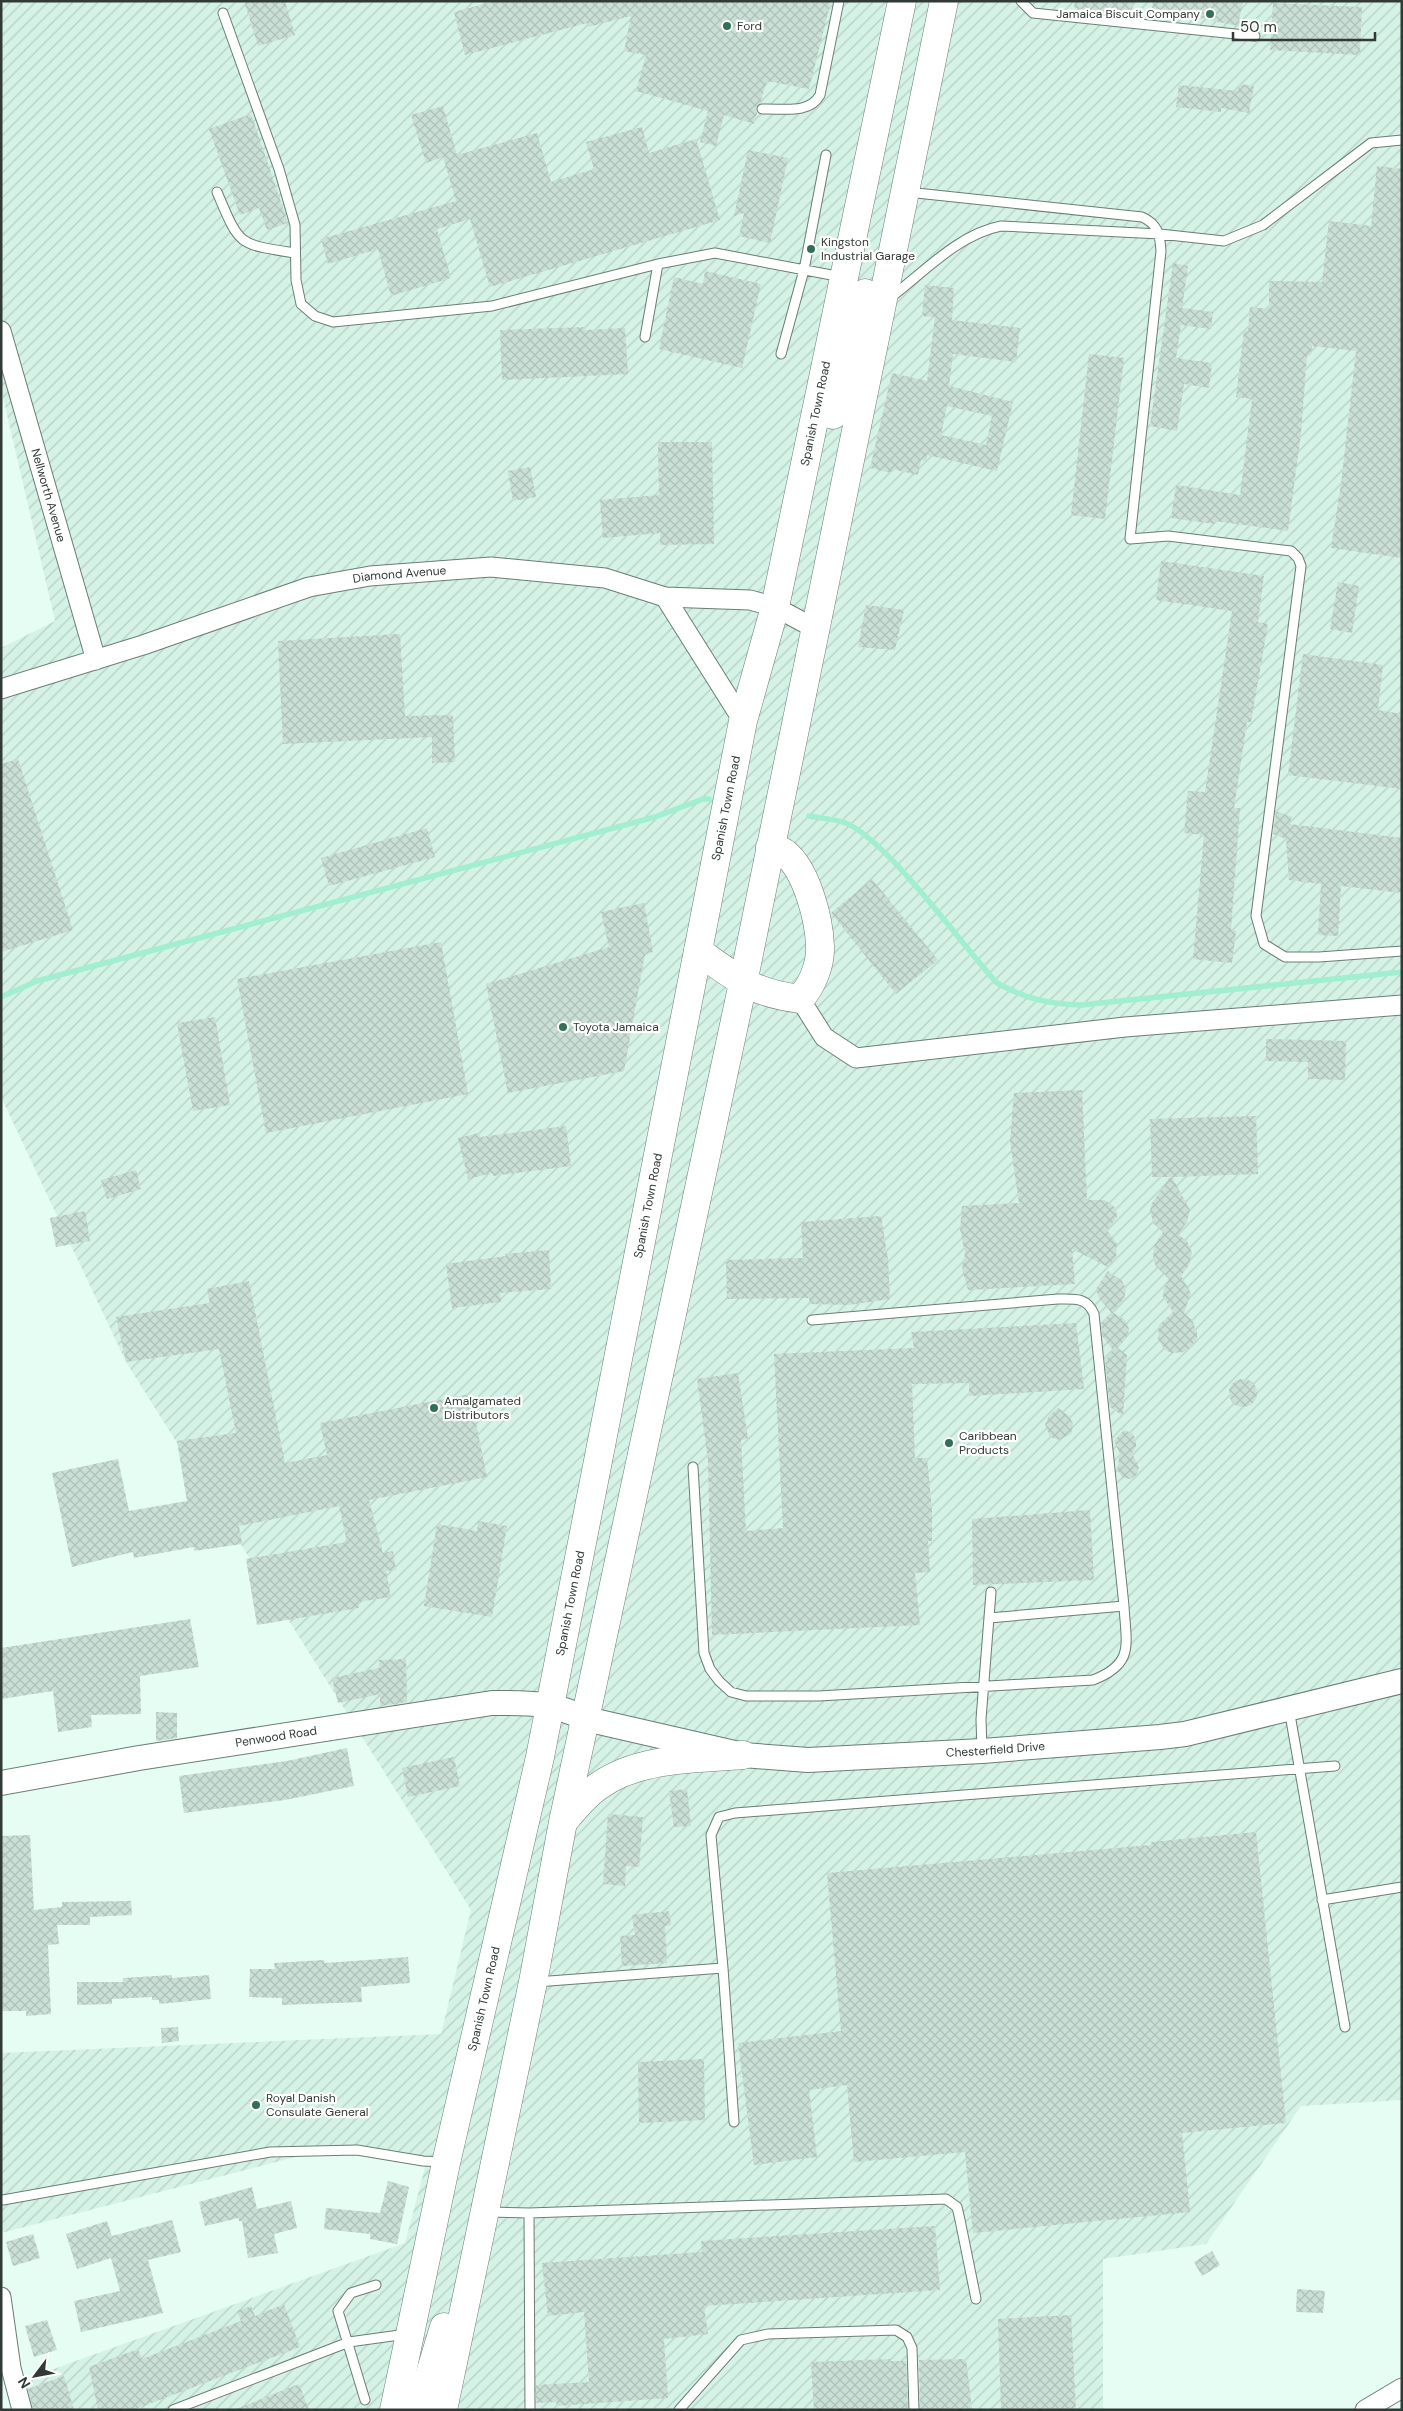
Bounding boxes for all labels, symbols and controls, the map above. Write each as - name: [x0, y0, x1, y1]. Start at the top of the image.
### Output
- place label: Jamaica Biscuit Company: [1056, 6, 1200, 22]
- marker: Jamaica Biscuit Company: [1204, 8, 1216, 20]
- scale bar: [1233, 10, 1376, 42]
- text: 50 m: [1240, 17, 1277, 37]
- place label: Ford: [737, 18, 762, 34]
- marker: Ford: [721, 20, 733, 32]
- place label: Kingston Industrial Garage: [821, 234, 915, 264]
- marker: Kingston Industrial Garage: [805, 243, 817, 255]
- street label: Spanish Town Road: [797, 360, 834, 467]
- street label: Nellworth Avenue: [27, 447, 70, 544]
- street label: Diamond Avenue: [351, 562, 447, 587]
- street label: Spanish Town Road: [708, 754, 744, 862]
- place label: Toyota Jamaica: [573, 1019, 659, 1035]
- marker: Toyota Jamaica: [557, 1021, 569, 1033]
- street label: Spanish Town Road: [630, 1152, 666, 1260]
- place label: Amalgamated Distributors: [444, 1393, 521, 1423]
- marker: Amalgamated Distributors: [428, 1402, 440, 1414]
- place label: Caribbean Products: [959, 1428, 1017, 1458]
- marker: Caribbean Products: [943, 1437, 955, 1449]
- street label: Spanish Town Road: [552, 1549, 588, 1657]
- street label: Penwood Road: [234, 1722, 318, 1751]
- street label: Chesterfield Drive: [945, 1738, 1046, 1761]
- street label: Spanish Town Road: [464, 1945, 504, 2053]
- place label: Royal Danish Consulate General: [266, 2090, 368, 2120]
- marker: Royal Danish Consulate General: [250, 2099, 262, 2111]
- north arrow: [10, 2351, 60, 2401]
- text: N: [14, 2374, 34, 2392]

